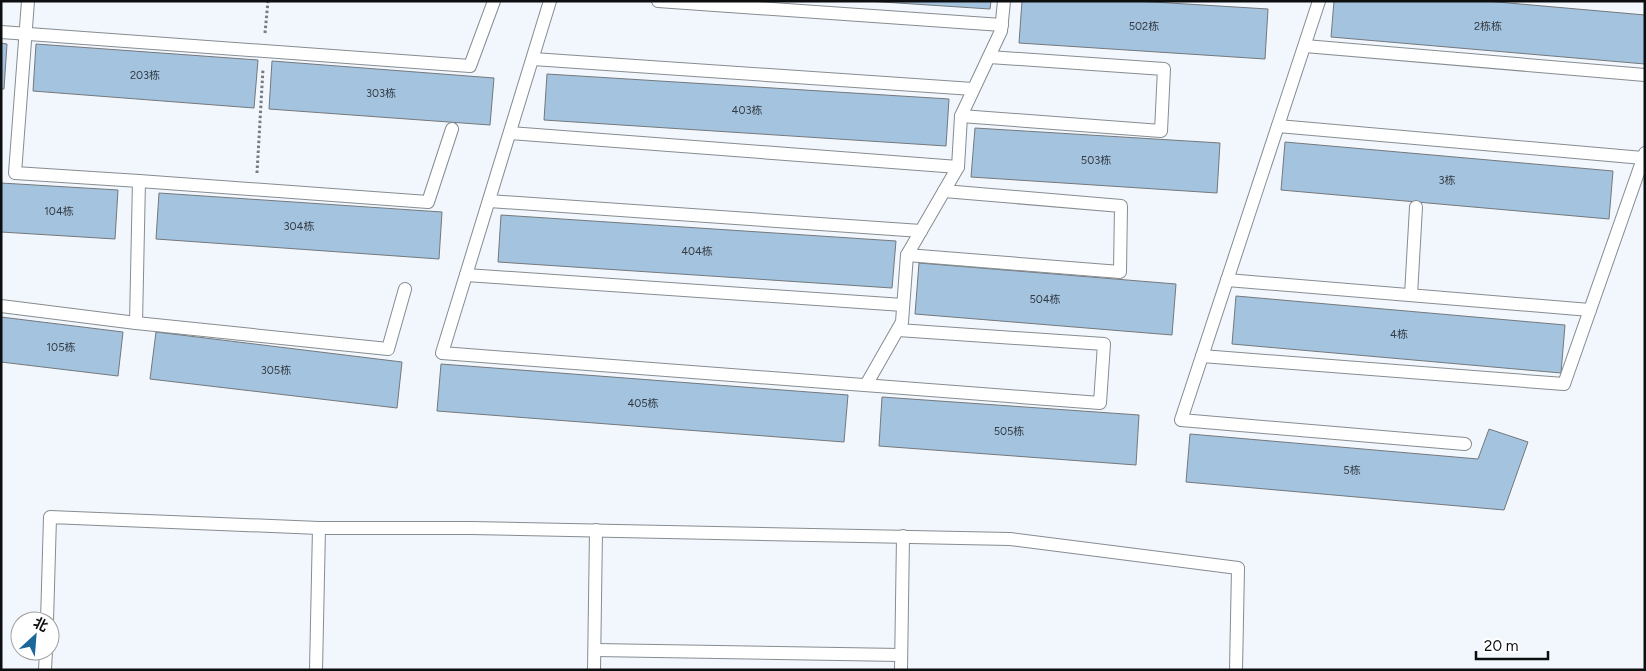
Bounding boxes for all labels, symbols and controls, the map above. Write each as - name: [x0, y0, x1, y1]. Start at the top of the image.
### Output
- house number: 502栋: [1129, 20, 1159, 33]
- house number: 2栋栋: [1474, 20, 1502, 33]
- house number: 203栋: [130, 69, 160, 82]
- house number: 303栋: [366, 87, 396, 100]
- house number: 403栋: [732, 104, 762, 117]
- house number: 503栋: [1081, 154, 1111, 167]
- house number: 3栋: [1439, 174, 1455, 187]
- house number: 104栋: [44, 205, 74, 218]
- house number: 304栋: [284, 220, 314, 233]
- house number: 404栋: [681, 245, 713, 258]
- house number: 504栋: [1029, 293, 1061, 306]
- house number: 4栋: [1390, 328, 1408, 341]
- house number: 105栋: [47, 341, 75, 354]
- house number: 305栋: [261, 364, 291, 377]
- house number: 405栋: [627, 397, 659, 410]
- house number: 505栋: [994, 425, 1024, 438]
- house number: 5栋: [1343, 464, 1361, 477]
- north arrow: [10, 611, 60, 661]
- text: 北: [30, 614, 50, 635]
- scale bar: [1476, 628, 1548, 660]
- text: 20 m: [1484, 637, 1518, 655]

